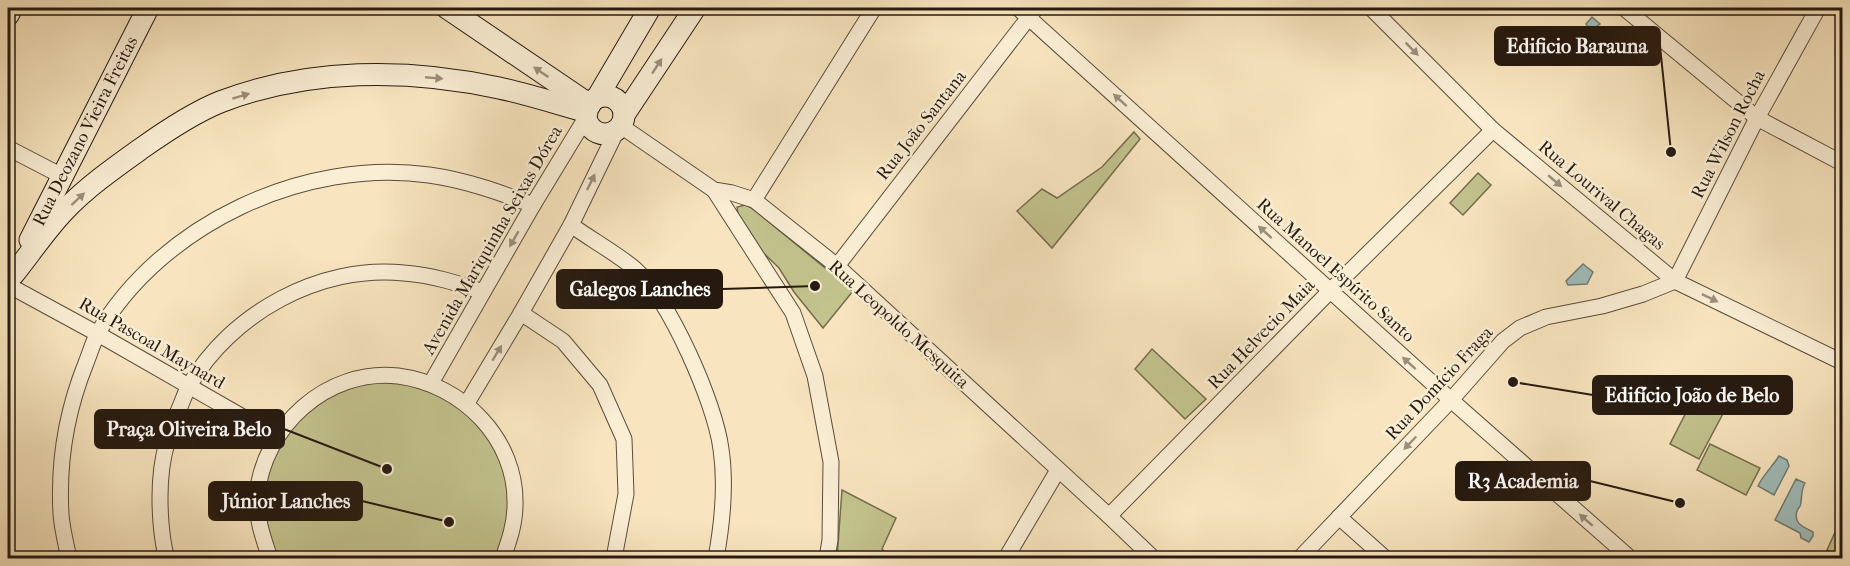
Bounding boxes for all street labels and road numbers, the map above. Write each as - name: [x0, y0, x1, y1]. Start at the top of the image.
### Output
- street label: Rua Deozano Vieira Freitas: [28, 33, 143, 230]
- street label: Rua João Santana: [872, 66, 971, 184]
- street label: Rua Wilson Rocha: [1687, 66, 1770, 202]
- street label: Avenida Mariquinha Seixas Dórea: [418, 121, 567, 359]
- street label: Rua Lourival Chagas: [1534, 136, 1670, 255]
- street label: Rua Manoel Espírito Santo: [1252, 194, 1419, 347]
- street label: Rua Leopoldo Mesquita: [824, 256, 974, 393]
- street label: Rua Helvecio Maia: [1203, 274, 1320, 394]
- street label: Rua Pascoal Maynard: [75, 293, 229, 394]
- street label: Rua Domício Fraga: [1381, 322, 1498, 445]

